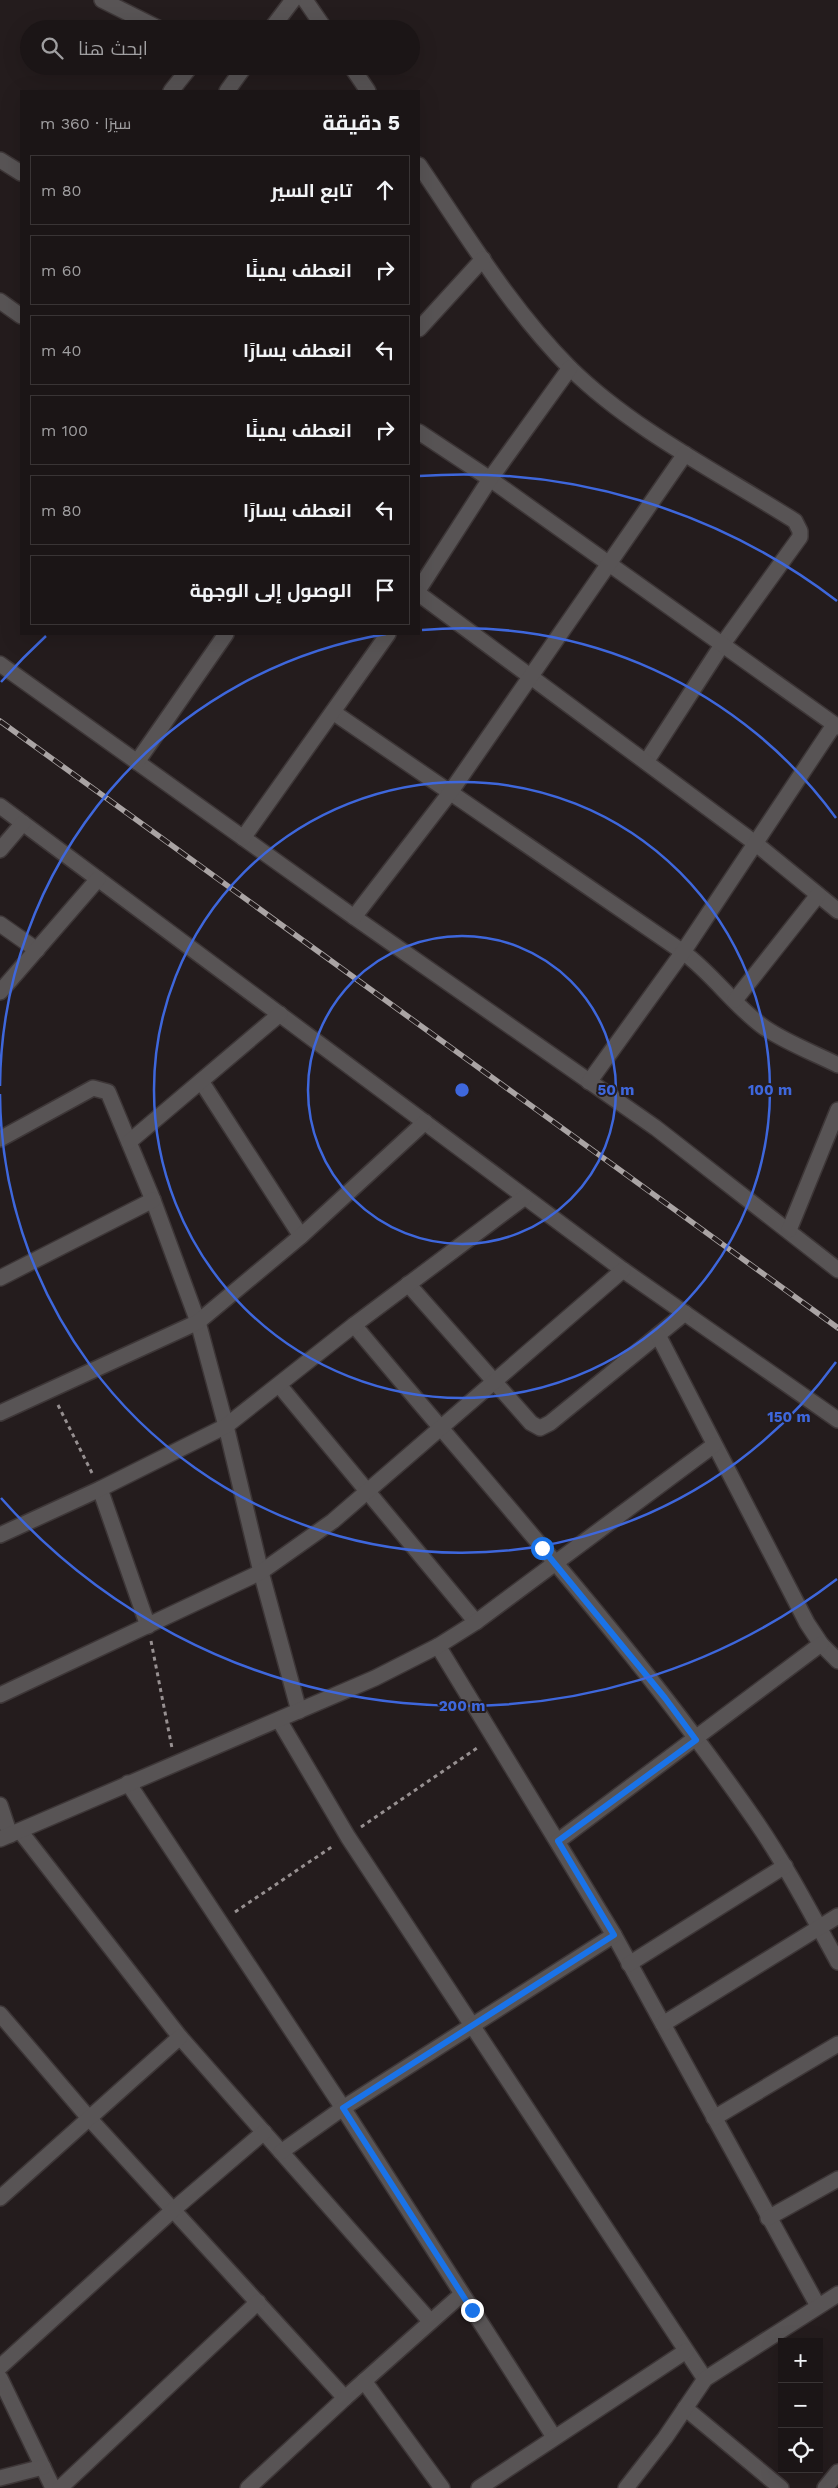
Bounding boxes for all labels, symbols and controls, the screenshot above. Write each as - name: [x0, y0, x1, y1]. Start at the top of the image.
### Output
- search box: [20, 20, 420, 75]
- icon: search: [38, 34, 66, 62]
- text: ابحث هنا: [78, 37, 148, 60]
- text: 5 دقيقة: [322, 110, 400, 135]
- text: سيرًا · 360 m: [40, 114, 131, 133]
- icon: ahead: [371, 176, 399, 204]
- text: تابع السير: [271, 179, 352, 202]
- text: 80 m: [41, 181, 82, 200]
- icon: right: [371, 256, 399, 284]
- text: انعطف يمينًا: [245, 259, 352, 282]
- text: 60 m: [41, 261, 81, 280]
- icon: left: [371, 336, 399, 364]
- text: انعطف يسارًا: [243, 339, 352, 362]
- text: 40 m: [41, 341, 81, 360]
- icon: right: [371, 416, 399, 444]
- text: انعطف يمينًا: [245, 419, 352, 442]
- text: 100 m: [41, 421, 88, 440]
- icon: left: [371, 496, 399, 524]
- text: انعطف يسارًا: [243, 499, 352, 522]
- text: 80 m: [41, 501, 82, 520]
- icon: arrive: [371, 576, 399, 604]
- text: الوصول إلى الوجهة: [190, 579, 352, 602]
- centre of rings: [453, 1081, 471, 1099]
- text: 50 m: [598, 1081, 634, 1099]
- text: 100 m: [748, 1081, 792, 1099]
- text: 150 m: [767, 1408, 811, 1426]
- route start: [531, 1537, 554, 1560]
- text: 200 m: [439, 1697, 485, 1715]
- route end: [461, 2299, 484, 2322]
- map controls: [778, 2338, 823, 2473]
- button: +: [778, 2338, 823, 2383]
- button: −: [778, 2383, 823, 2428]
- button: locate: [778, 2428, 823, 2473]

